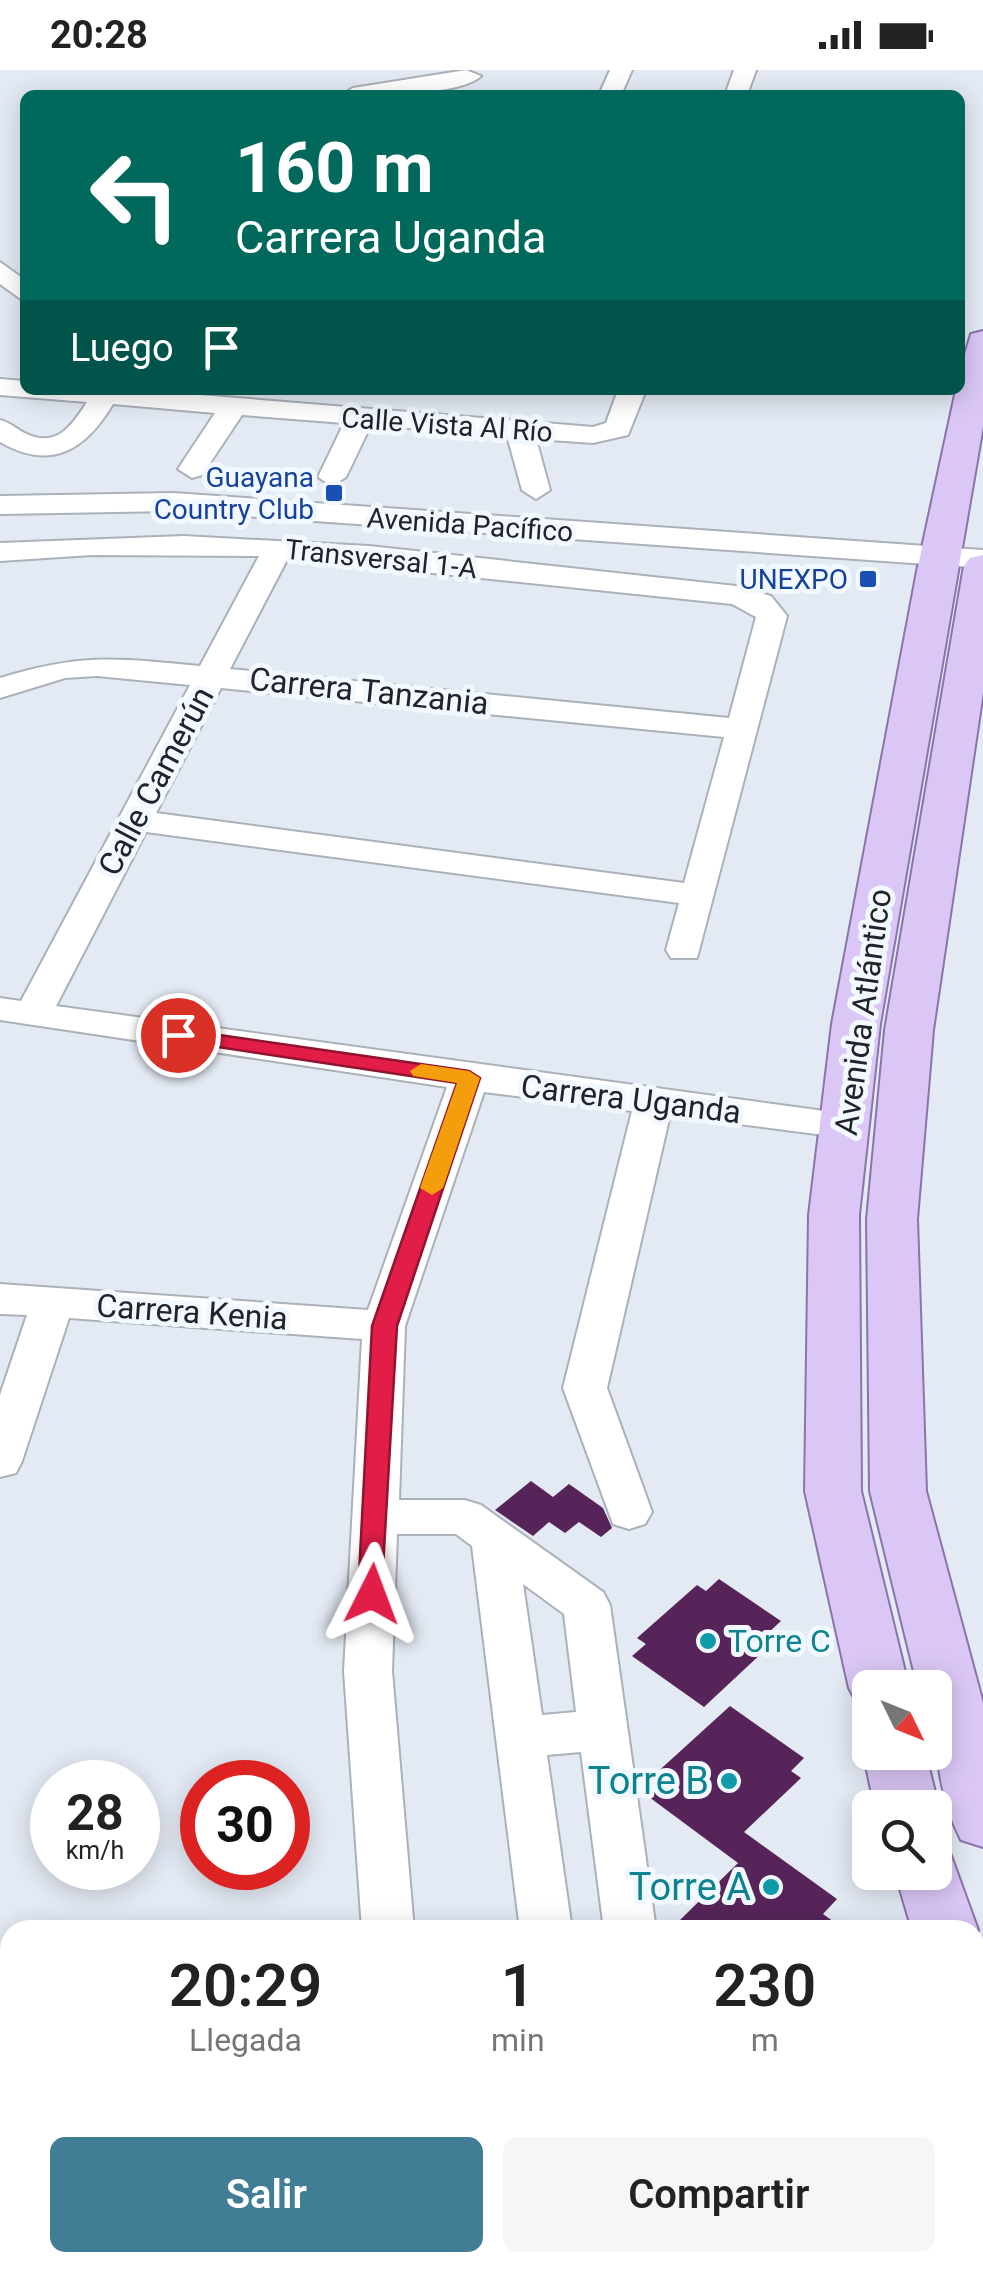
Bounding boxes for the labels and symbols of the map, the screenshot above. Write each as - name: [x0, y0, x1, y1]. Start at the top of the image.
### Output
- street label: Calle Vista Al Río: [340, 401, 554, 449]
- place label: Guayana Country Club: [154, 461, 314, 526]
- marker: Guayana Country Club: [323, 482, 345, 504]
- street label: Avenida Pacífico: [366, 501, 574, 549]
- street label: Transversal 1-A: [283, 533, 479, 585]
- place label: UNEXPO: [739, 563, 848, 596]
- marker: UNEXPO: [857, 568, 879, 590]
- street label: Carrera Tanzania: [248, 660, 490, 722]
- street label: Calle Camerún: [90, 680, 222, 882]
- street label: Avenida Atlántico: [827, 886, 899, 1138]
- pin: [136, 993, 221, 1078]
- street label: Carrera Uganda: [519, 1067, 743, 1131]
- street label: Carrera Kenia: [95, 1286, 289, 1338]
- position arrow: [320, 1542, 424, 1646]
- place label: Torre C: [728, 1622, 831, 1660]
- marker: Torre C: [697, 1630, 719, 1652]
- north arrow: [852, 1670, 952, 1770]
- place label: Torre B: [588, 1759, 709, 1803]
- speed limit sign: 30: [180, 1760, 310, 1890]
- marker: Torre B: [718, 1770, 740, 1792]
- place label: Torre A: [629, 1865, 751, 1909]
- marker: Torre A: [760, 1876, 782, 1898]

